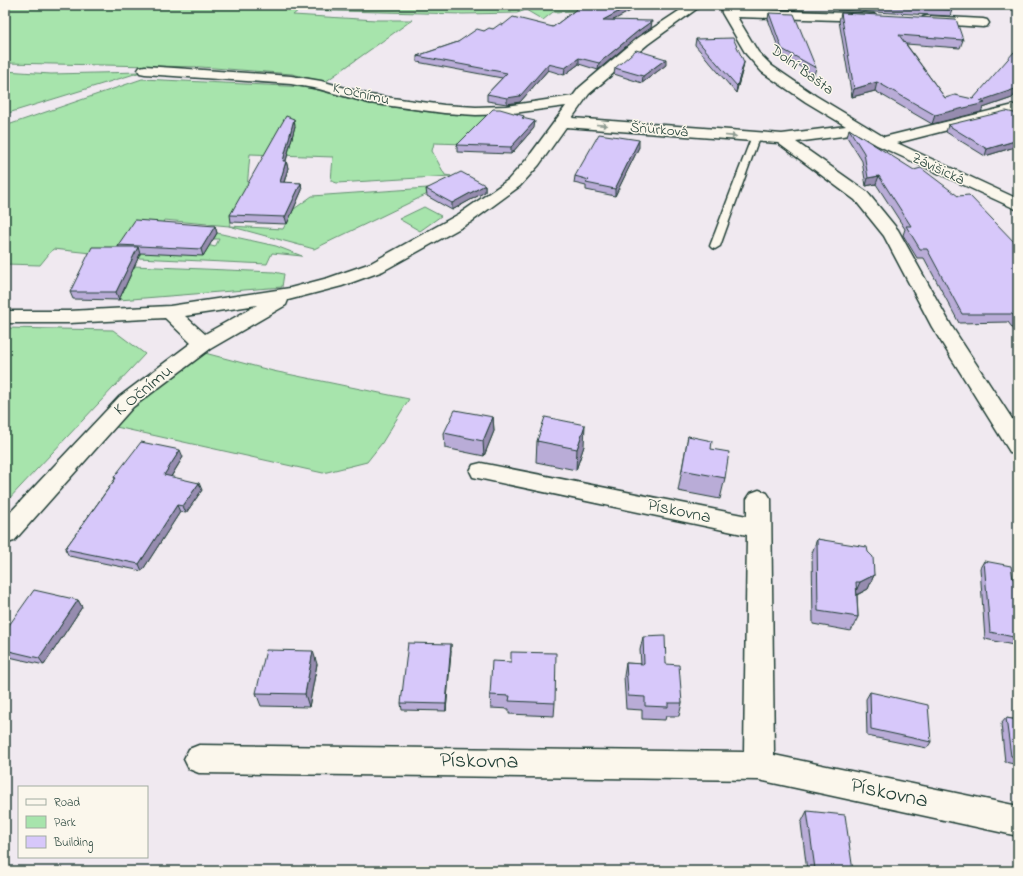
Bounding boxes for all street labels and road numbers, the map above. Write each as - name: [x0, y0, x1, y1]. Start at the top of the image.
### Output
- street label: Dolní Bašta: [765, 39, 838, 101]
- street label: K Očnímu: [330, 77, 392, 111]
- street label: Šňůrková: [629, 117, 689, 144]
- street label: Závišická: [908, 147, 968, 191]
- street label: K Očnímu: [109, 359, 179, 423]
- street label: Pískovna: [645, 493, 713, 531]
- street label: Pískovna: [439, 745, 519, 779]
- street label: Pískovna: [847, 770, 931, 818]

